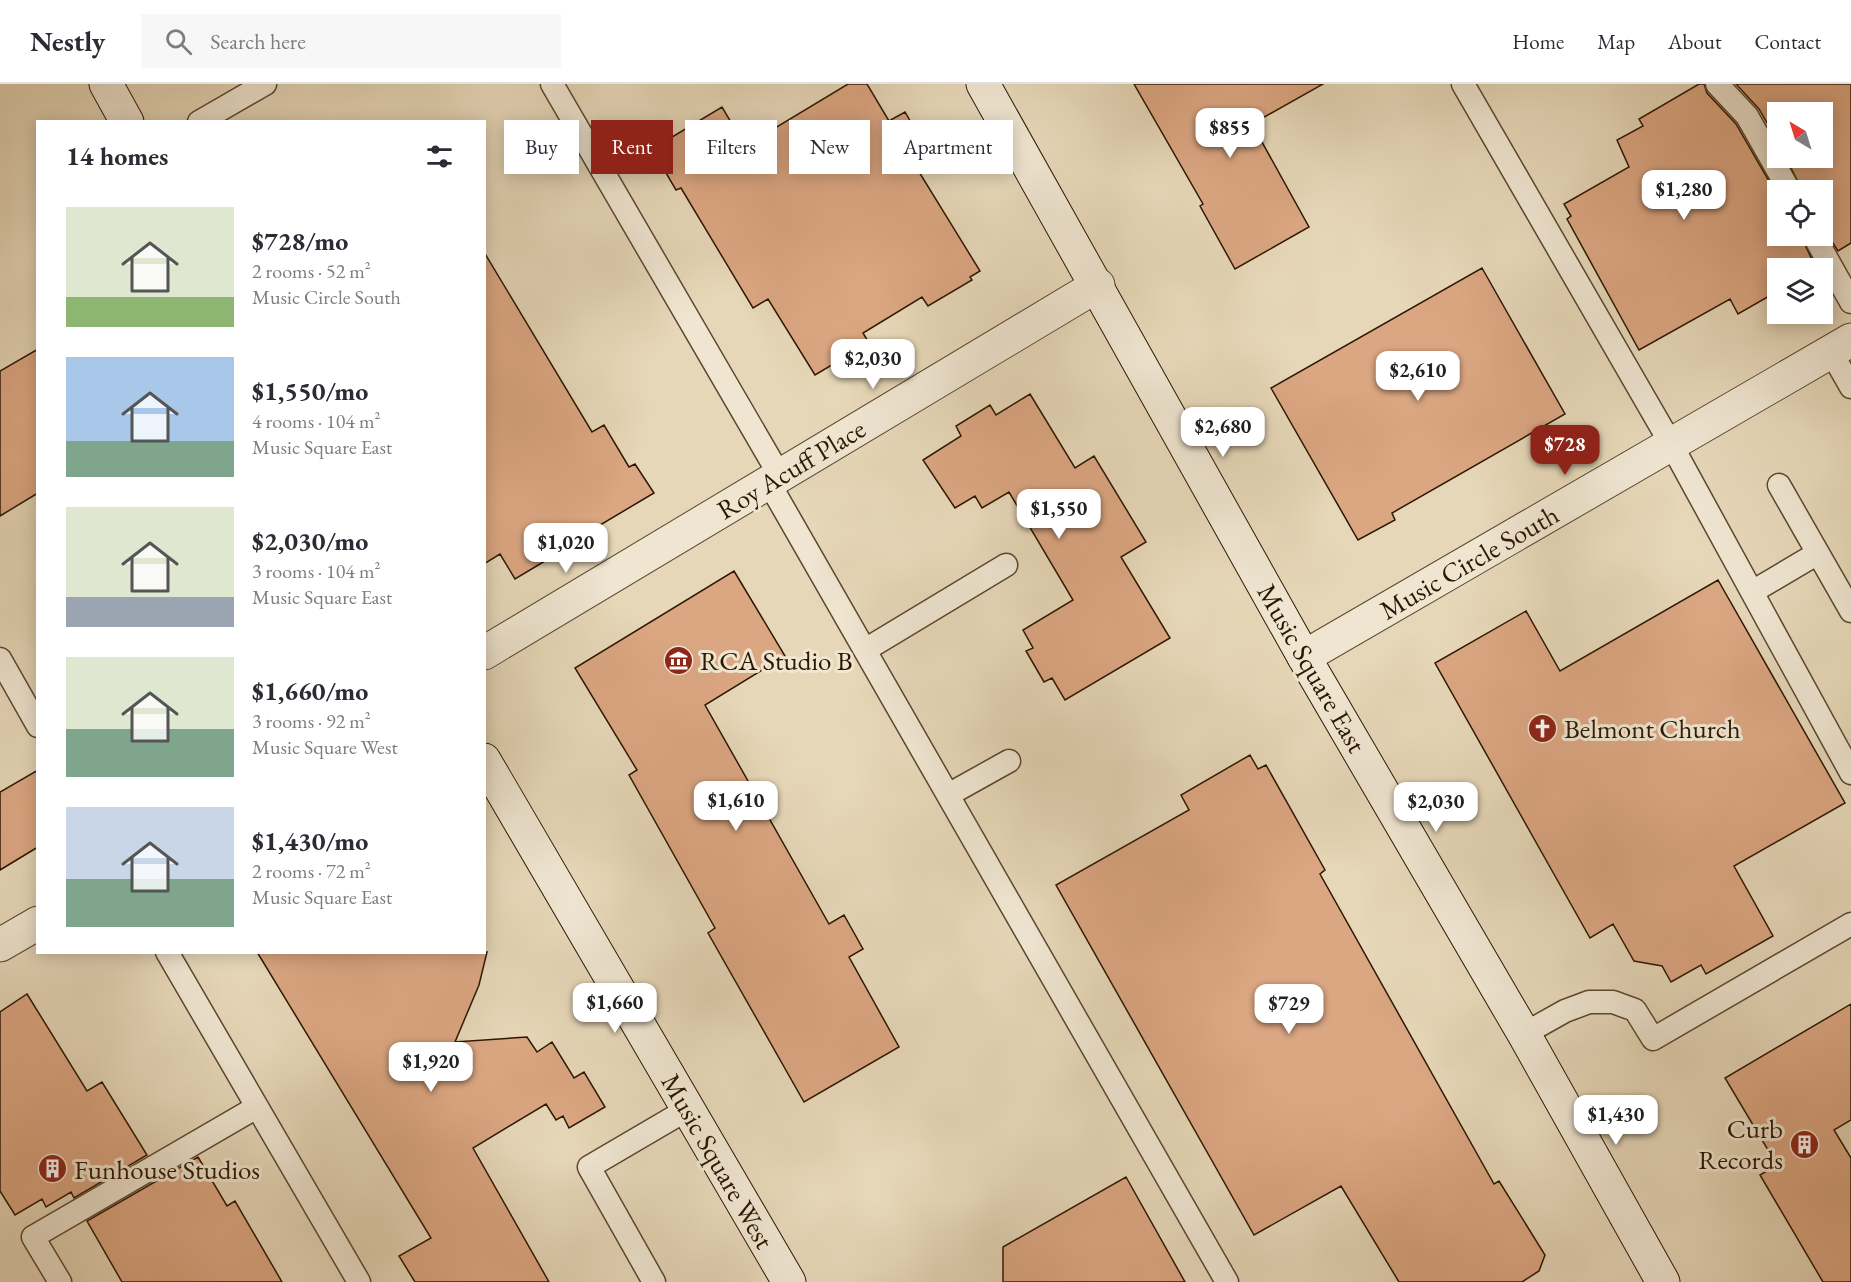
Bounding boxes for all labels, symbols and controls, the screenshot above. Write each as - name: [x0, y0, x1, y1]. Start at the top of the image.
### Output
- search box: [141, 14, 561, 68]
- text: Nestly: [30, 23, 105, 59]
- icon: search: [162, 25, 195, 58]
- text: Search here: [210, 27, 306, 56]
- text: Home: [1512, 28, 1564, 55]
- text: Map: [1597, 28, 1635, 55]
- text: About: [1668, 28, 1721, 55]
- text: Contact: [1754, 28, 1821, 55]
- north arrow: [1767, 102, 1833, 168]
- map controls: [1767, 102, 1833, 324]
- pin: $855: [1194, 108, 1266, 159]
- text: $855: [1210, 114, 1250, 140]
- chip: Buy: [504, 120, 579, 174]
- chip: Rent: [591, 120, 673, 174]
- chip: Filters: [685, 120, 777, 174]
- chip: New: [789, 120, 870, 174]
- chip: Apartment: [882, 120, 1013, 174]
- text: 14 homes: [66, 139, 168, 173]
- icon: filters: [423, 140, 456, 173]
- pin: $1,280: [1635, 170, 1733, 221]
- text: $1,280: [1656, 176, 1712, 202]
- button: locate: [1767, 180, 1833, 246]
- text: $728/mo: [252, 224, 348, 258]
- icon: home: [114, 231, 186, 303]
- text: 2 rooms · 52 m²: [252, 258, 371, 284]
- button: layers: [1767, 258, 1833, 324]
- text: Music Circle South: [252, 284, 401, 310]
- pin: $2,030: [824, 339, 922, 390]
- text: $2,030: [845, 345, 901, 371]
- pin: $2,610: [1369, 351, 1467, 402]
- text: $2,610: [1390, 357, 1446, 383]
- text: $1,550/mo: [252, 374, 368, 408]
- icon: home: [114, 381, 186, 453]
- pin: $2,680: [1174, 407, 1272, 458]
- text: 4 rooms · 104 m²: [252, 408, 380, 434]
- street label: Roy Acuff Place: [710, 411, 872, 527]
- text: $2,680: [1195, 413, 1251, 439]
- pin: $728: [1529, 425, 1601, 476]
- text: $728: [1545, 431, 1585, 457]
- text: Music Square East: [252, 434, 392, 460]
- pin: $1,550: [1010, 489, 1108, 540]
- text: $1,550: [1031, 495, 1087, 521]
- street label: Music Circle South: [1373, 497, 1565, 627]
- pin: $1,020: [517, 523, 615, 574]
- text: $2,030/mo: [252, 524, 368, 558]
- text: $1,020: [538, 529, 594, 555]
- icon: home: [114, 531, 186, 603]
- text: 3 rooms · 104 m²: [252, 558, 380, 584]
- street label: Music Square East: [1249, 577, 1375, 759]
- text: Music Square East: [252, 584, 392, 610]
- place label: RCA Studio B: [700, 643, 853, 678]
- museum icon: RCA Studio B: [663, 644, 695, 676]
- text: $1,660/mo: [252, 674, 368, 708]
- icon: home: [114, 681, 186, 753]
- text: 3 rooms · 92 m²: [252, 708, 371, 734]
- place label: Belmont Church: [1564, 711, 1741, 746]
- church icon: Belmont Church: [1527, 712, 1559, 744]
- text: Music Square West: [252, 734, 398, 760]
- pin: $1,610: [687, 781, 785, 832]
- pin: $2,030: [1387, 782, 1485, 833]
- text: $1,610: [708, 787, 764, 813]
- text: $2,030: [1408, 788, 1464, 814]
- text: $1,430/mo: [252, 824, 368, 858]
- icon: home: [114, 831, 186, 903]
- text: 2 rooms · 72 m²: [252, 858, 371, 884]
- text: Music Square East: [252, 884, 392, 910]
- pin: $1,660: [566, 983, 664, 1034]
- pin: $729: [1253, 984, 1325, 1035]
- text: $1,660: [587, 989, 643, 1015]
- text: $729: [1269, 990, 1309, 1016]
- pin: $1,920: [382, 1042, 480, 1093]
- text: $1,920: [403, 1048, 459, 1074]
- street label: Music Square West: [654, 1067, 783, 1255]
- pin: $1,430: [1567, 1095, 1665, 1146]
- text: $1,430: [1588, 1101, 1644, 1127]
- place label: Curb Records: [1698, 1111, 1783, 1177]
- building icon: Curb Records: [1788, 1128, 1820, 1160]
- place label: Funhouse Studios: [74, 1152, 260, 1187]
- building icon: Funhouse Studios: [37, 1153, 69, 1185]

